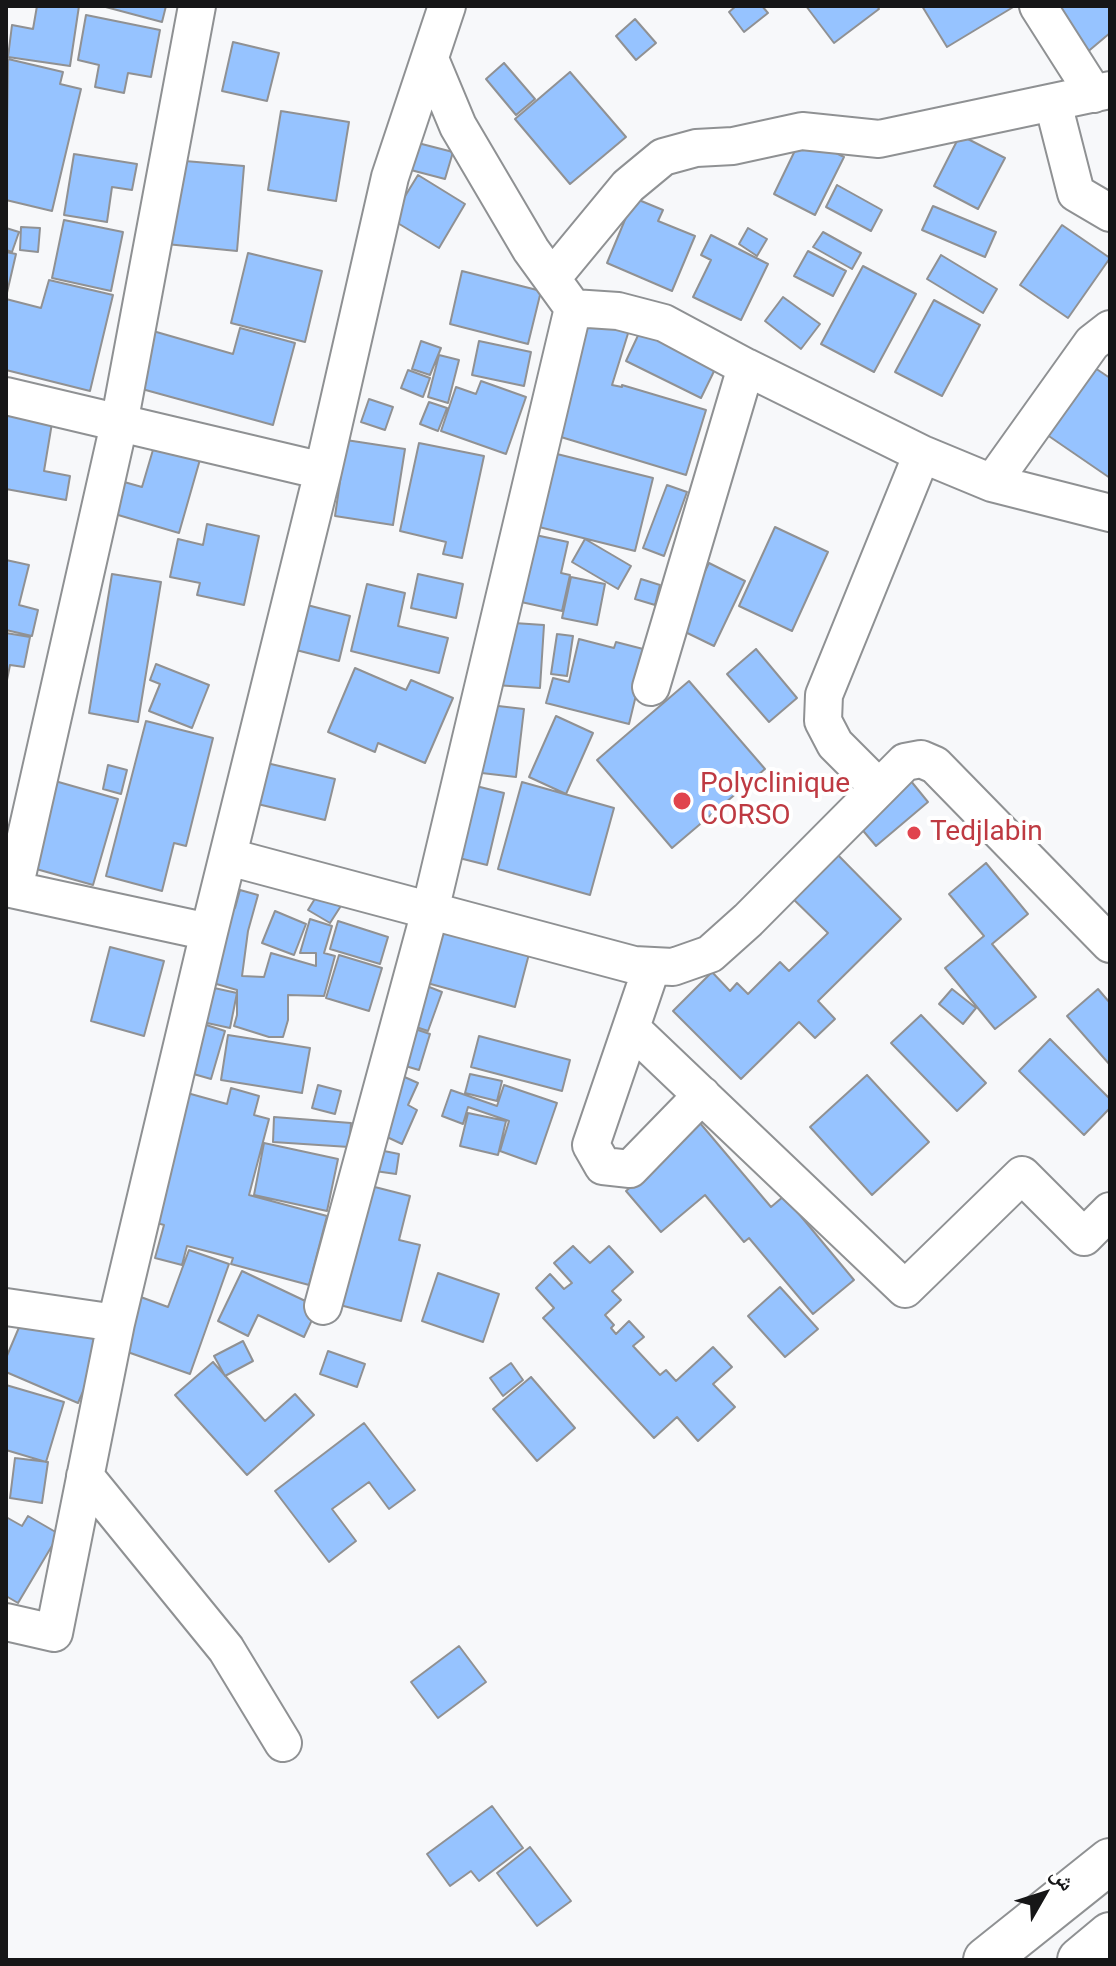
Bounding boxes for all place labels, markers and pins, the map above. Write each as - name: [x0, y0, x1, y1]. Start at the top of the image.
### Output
- place label: Polyclinique CORSO: [700, 768, 850, 834]
- marker: Polyclinique CORSO: [671, 790, 693, 812]
- place label: Tedjlabin: [930, 816, 1043, 850]
- marker: Tedjlabin: [905, 824, 923, 842]

